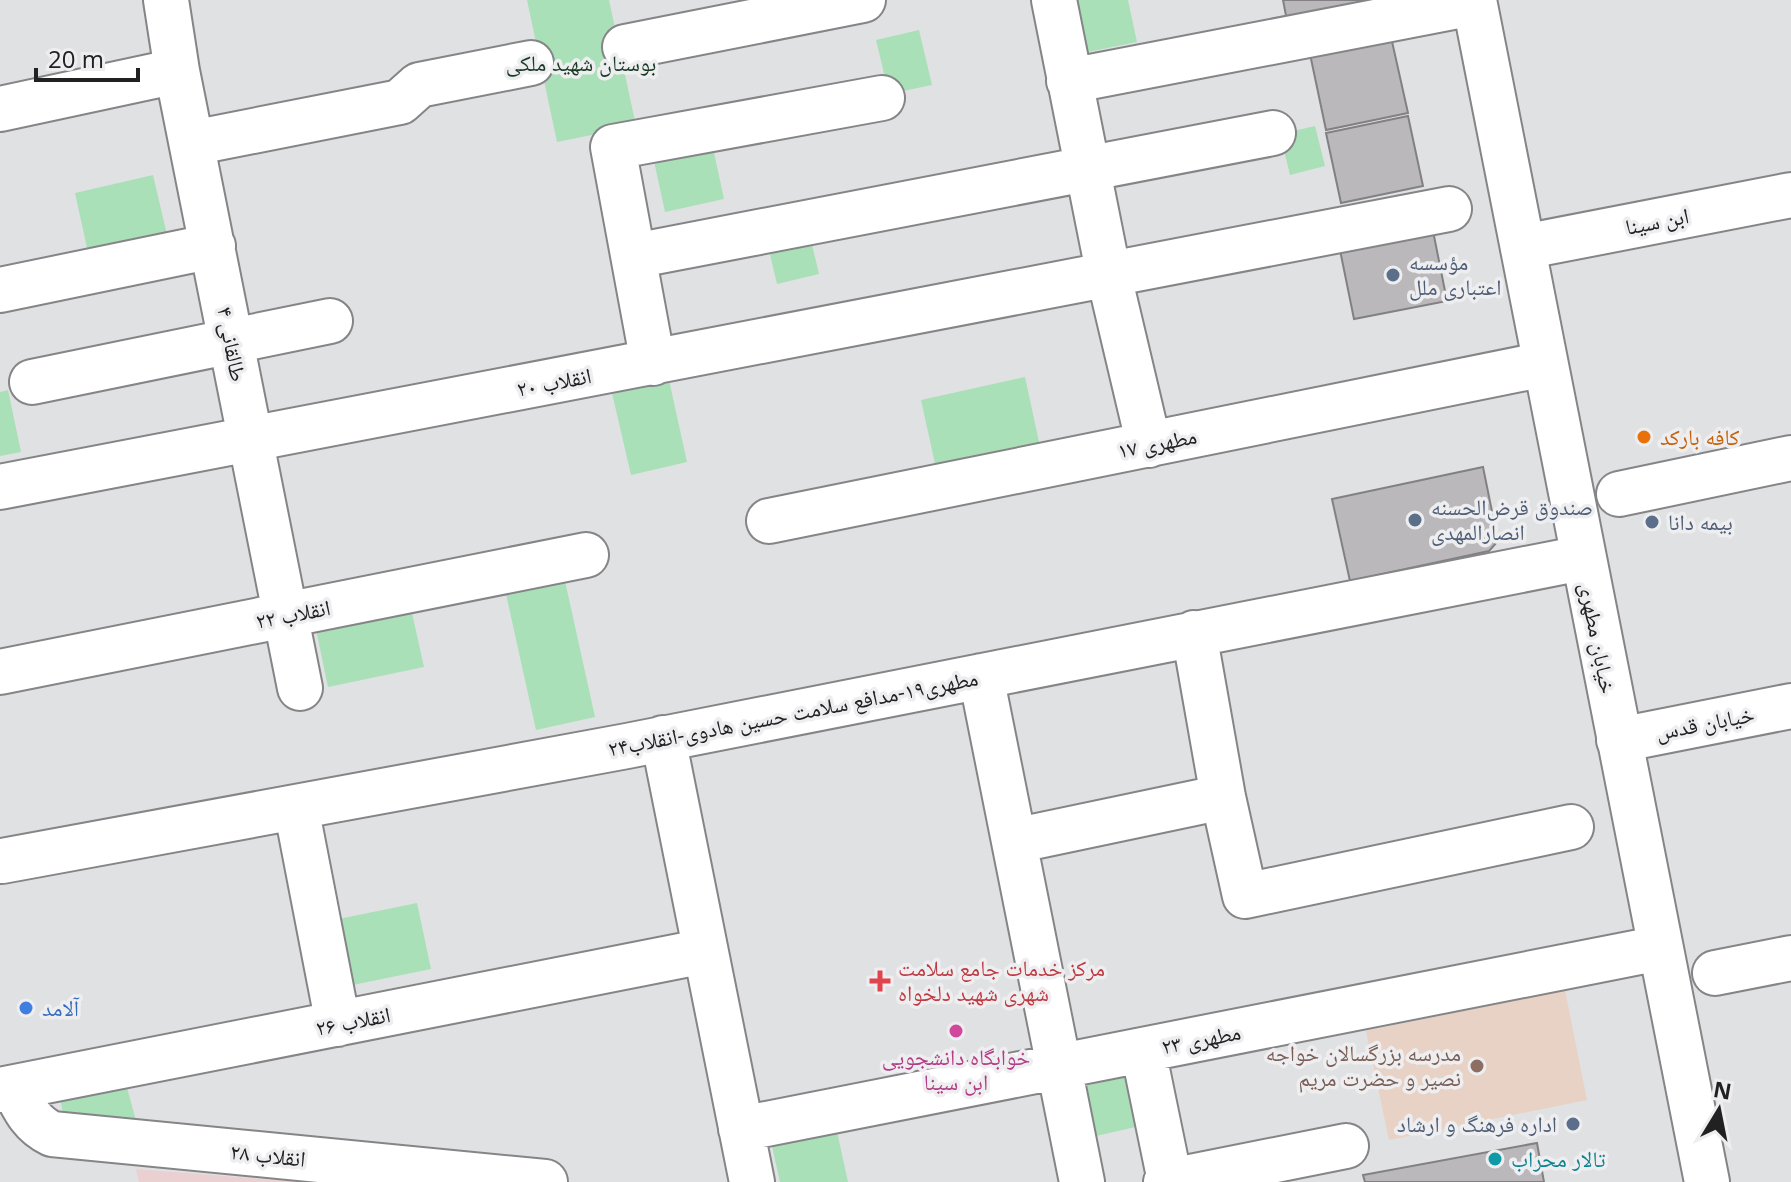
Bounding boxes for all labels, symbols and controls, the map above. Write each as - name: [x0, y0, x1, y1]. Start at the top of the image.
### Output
- scale bar: [36, 32, 138, 82]
- text: 20 m: [48, 42, 104, 75]
- park label: بوستان شهید ملکی: [506, 47, 656, 77]
- street label: ابن سینا: [1622, 199, 1691, 241]
- place label: مؤسسه اعتباری ملل: [1409, 246, 1501, 301]
- marker: مؤسسه اعتباری ملل: [1384, 266, 1402, 284]
- street label: طالقانی ۴: [211, 304, 255, 384]
- street label: انقلاب ۲۰: [514, 359, 594, 403]
- street label: مطهری ۱۷: [1115, 420, 1199, 464]
- place label: کافه بارکد: [1660, 421, 1739, 451]
- marker: کافه بارکد: [1635, 428, 1653, 446]
- place label: صندوق قرض‌الحسنه انصارالمهدی: [1431, 491, 1593, 546]
- place label: بیمه دانا: [1668, 506, 1733, 536]
- marker: صندوق قرض‌الحسنه انصارالمهدی: [1406, 511, 1424, 529]
- marker: بیمه دانا: [1643, 513, 1661, 531]
- street label: خیابان مطهری: [1574, 580, 1624, 696]
- street label: انقلاب ۲۲: [253, 591, 333, 635]
- street label: مطهری۱۹-مدافع سلامت حسین هادوی-انقلاب۲۴: [605, 661, 980, 763]
- street label: خیابان قدس: [1653, 698, 1757, 746]
- place label: مرکز خدمات جامع سلامت شهری شهید دلخواه: [898, 952, 1105, 1007]
- marker: مرکز خدمات جامع سلامت شهری شهید دلخواه: [869, 970, 891, 992]
- place label: آلامد: [42, 992, 80, 1022]
- street label: انقلاب ۲۶: [313, 998, 393, 1042]
- marker: آلامد: [17, 999, 35, 1017]
- street label: مطهری ۲۳: [1159, 1016, 1243, 1060]
- marker: خوابگاه دانشجویی ابن سینا: [947, 1022, 965, 1040]
- place label: مدرسه بزرگسالان خواجه نصیر و حضرت مریم: [1266, 1037, 1461, 1093]
- place label: خوابگاه دانشجویی ابن سینا: [882, 1041, 1030, 1096]
- marker: مدرسه بزرگسالان خواجه نصیر و حضرت مریم: [1468, 1057, 1486, 1075]
- north arrow: [1679, 1070, 1759, 1150]
- text: N: [1711, 1073, 1734, 1106]
- place label: اداره فرهنگ و ارشاد: [1397, 1108, 1557, 1138]
- marker: اداره فرهنگ و ارشاد: [1564, 1115, 1582, 1133]
- street label: انقلاب ۲۸: [229, 1135, 307, 1173]
- place label: تالار محراب: [1511, 1143, 1606, 1173]
- marker: تالار محراب: [1486, 1150, 1504, 1168]

